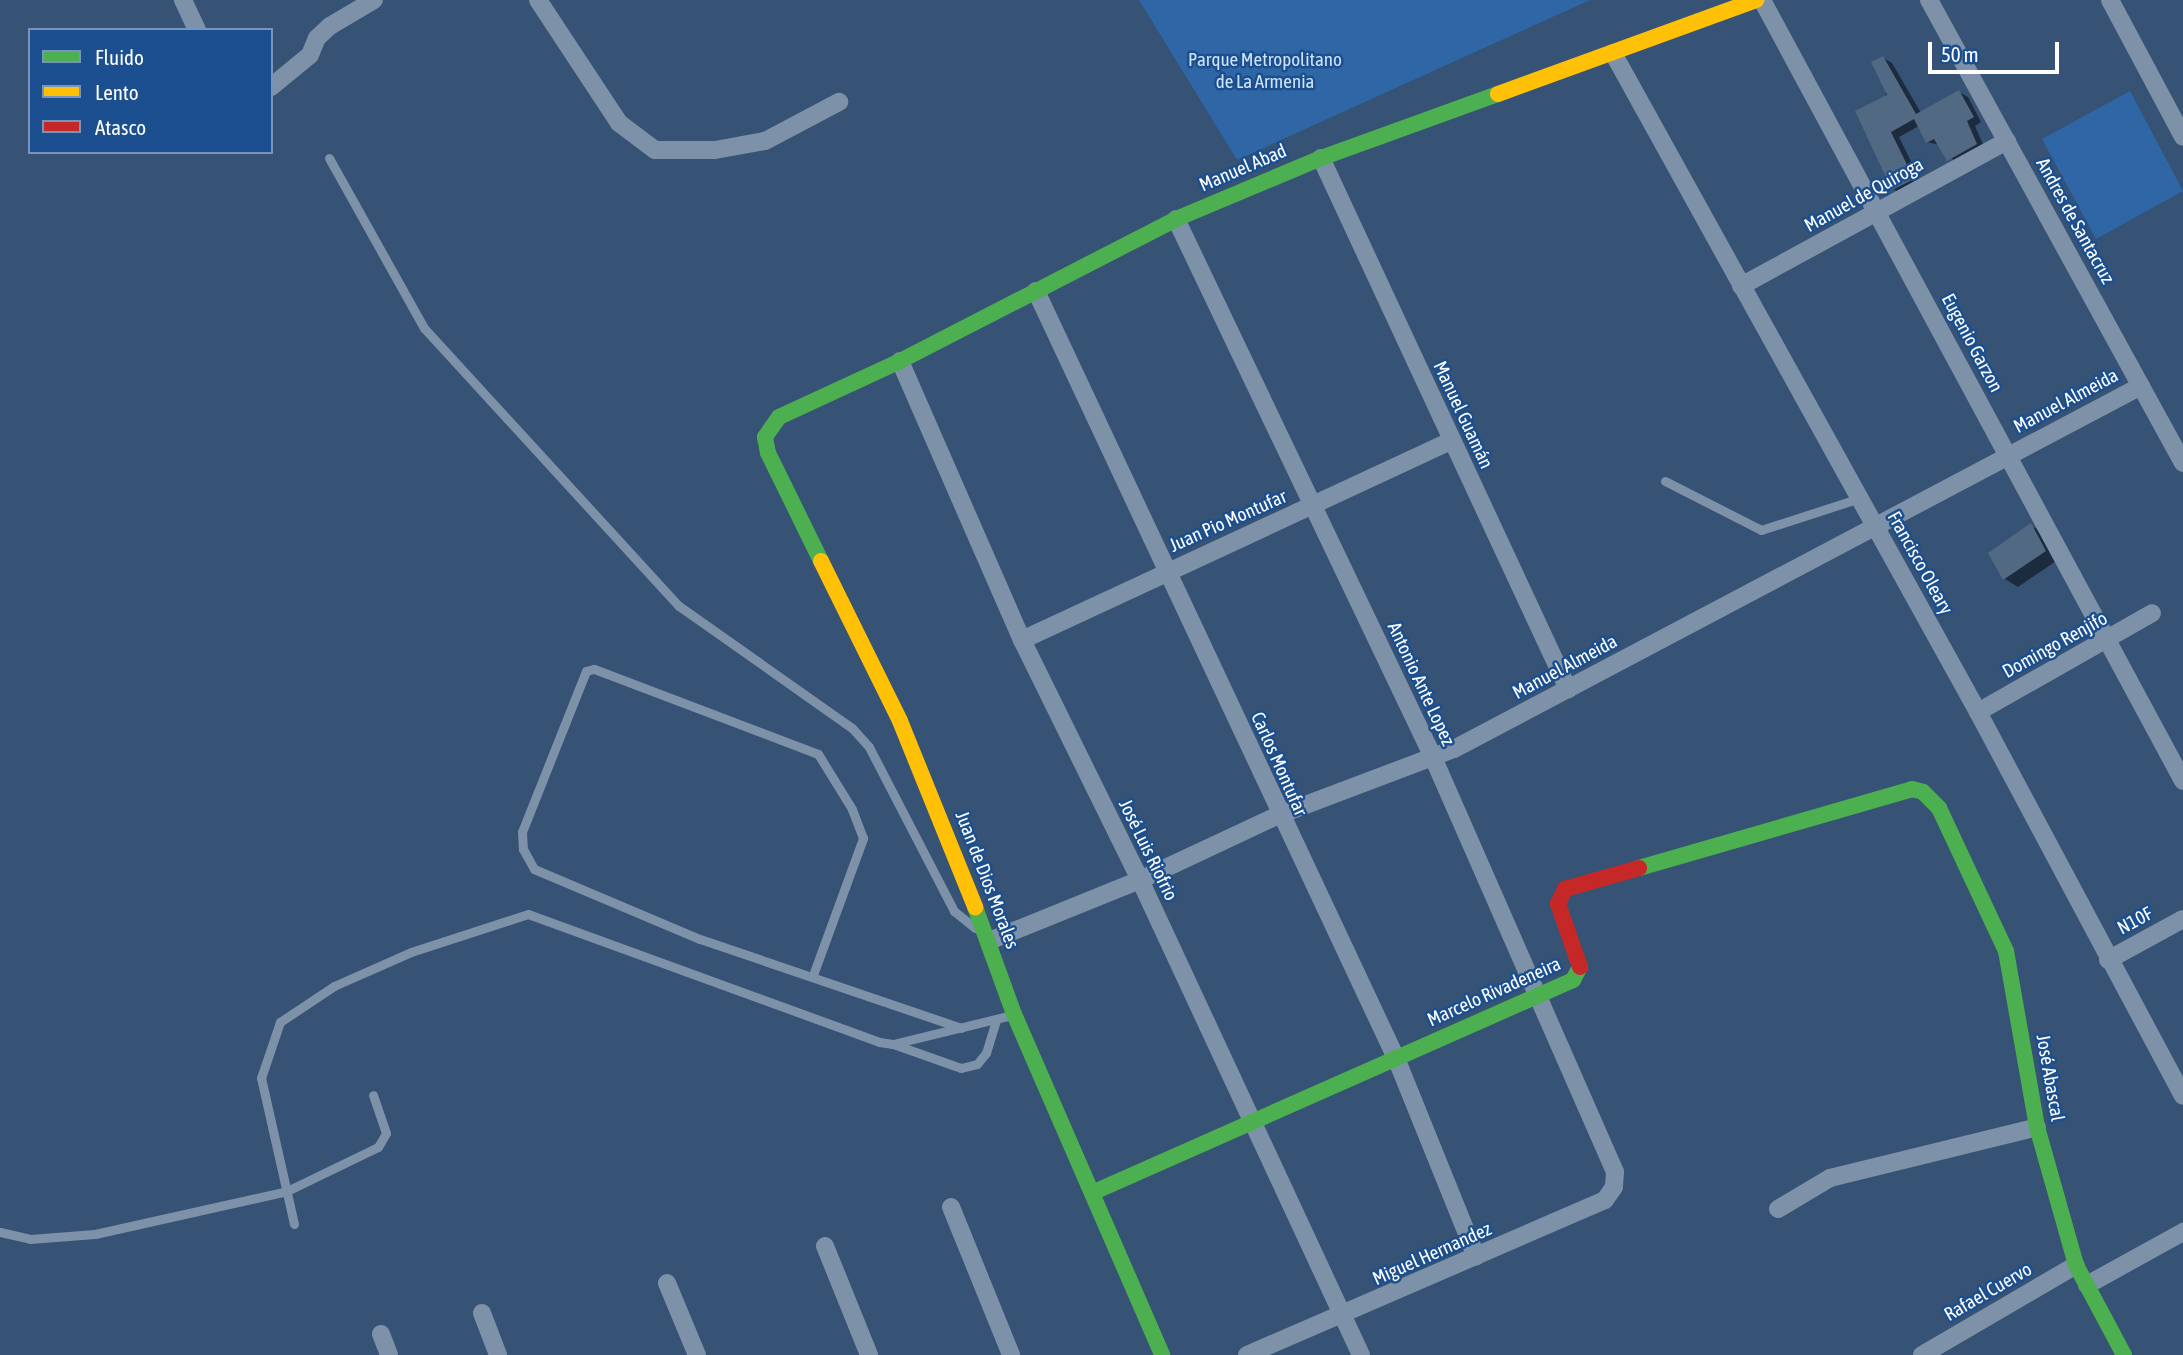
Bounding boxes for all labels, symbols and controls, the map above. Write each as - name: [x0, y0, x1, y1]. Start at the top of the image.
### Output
- legend: [28, 28, 273, 154]
- scale bar: [1931, 28, 2062, 72]
- text: 50 m: [1941, 42, 1979, 66]
- text: Fluido: [95, 45, 144, 69]
- park label: Parque Metropolitano de La Armenia: [1188, 49, 1342, 93]
- text: Lento: [95, 80, 139, 104]
- text: Atasco: [95, 115, 146, 139]
- street label: Manuel Abad: [1196, 139, 1290, 197]
- street label: Manuel de Quiroga: [1801, 153, 1927, 237]
- street label: Andres de Santacruz: [2031, 154, 2119, 288]
- street label: Eugenio Garzon: [1937, 290, 2007, 396]
- street label: Manuel Guamán: [1428, 358, 1498, 472]
- street label: Manuel Almeida: [2010, 364, 2122, 438]
- street label: Juan Pio Montufar: [1166, 485, 1290, 557]
- street label: Francisco Oleary: [1882, 508, 1958, 618]
- street label: Domingo Renjifo: [1999, 607, 2111, 683]
- street label: Antonio Ante Lopez: [1382, 619, 1460, 749]
- street label: Manuel Almeida: [1509, 630, 1621, 704]
- street label: Carlos Montufar: [1246, 709, 1312, 819]
- street label: José Luis Riofrio: [1114, 796, 1182, 904]
- street label: Juan de Dios Morales: [950, 808, 1024, 952]
- street label: N10F: [2113, 902, 2157, 940]
- street label: Marcelo Rivadeneira: [1424, 952, 1564, 1032]
- street label: José Abascal: [2031, 1033, 2069, 1123]
- street label: Miguel Hernandez: [1369, 1218, 1495, 1290]
- street label: Rafael Cuervo: [1940, 1258, 2036, 1326]

